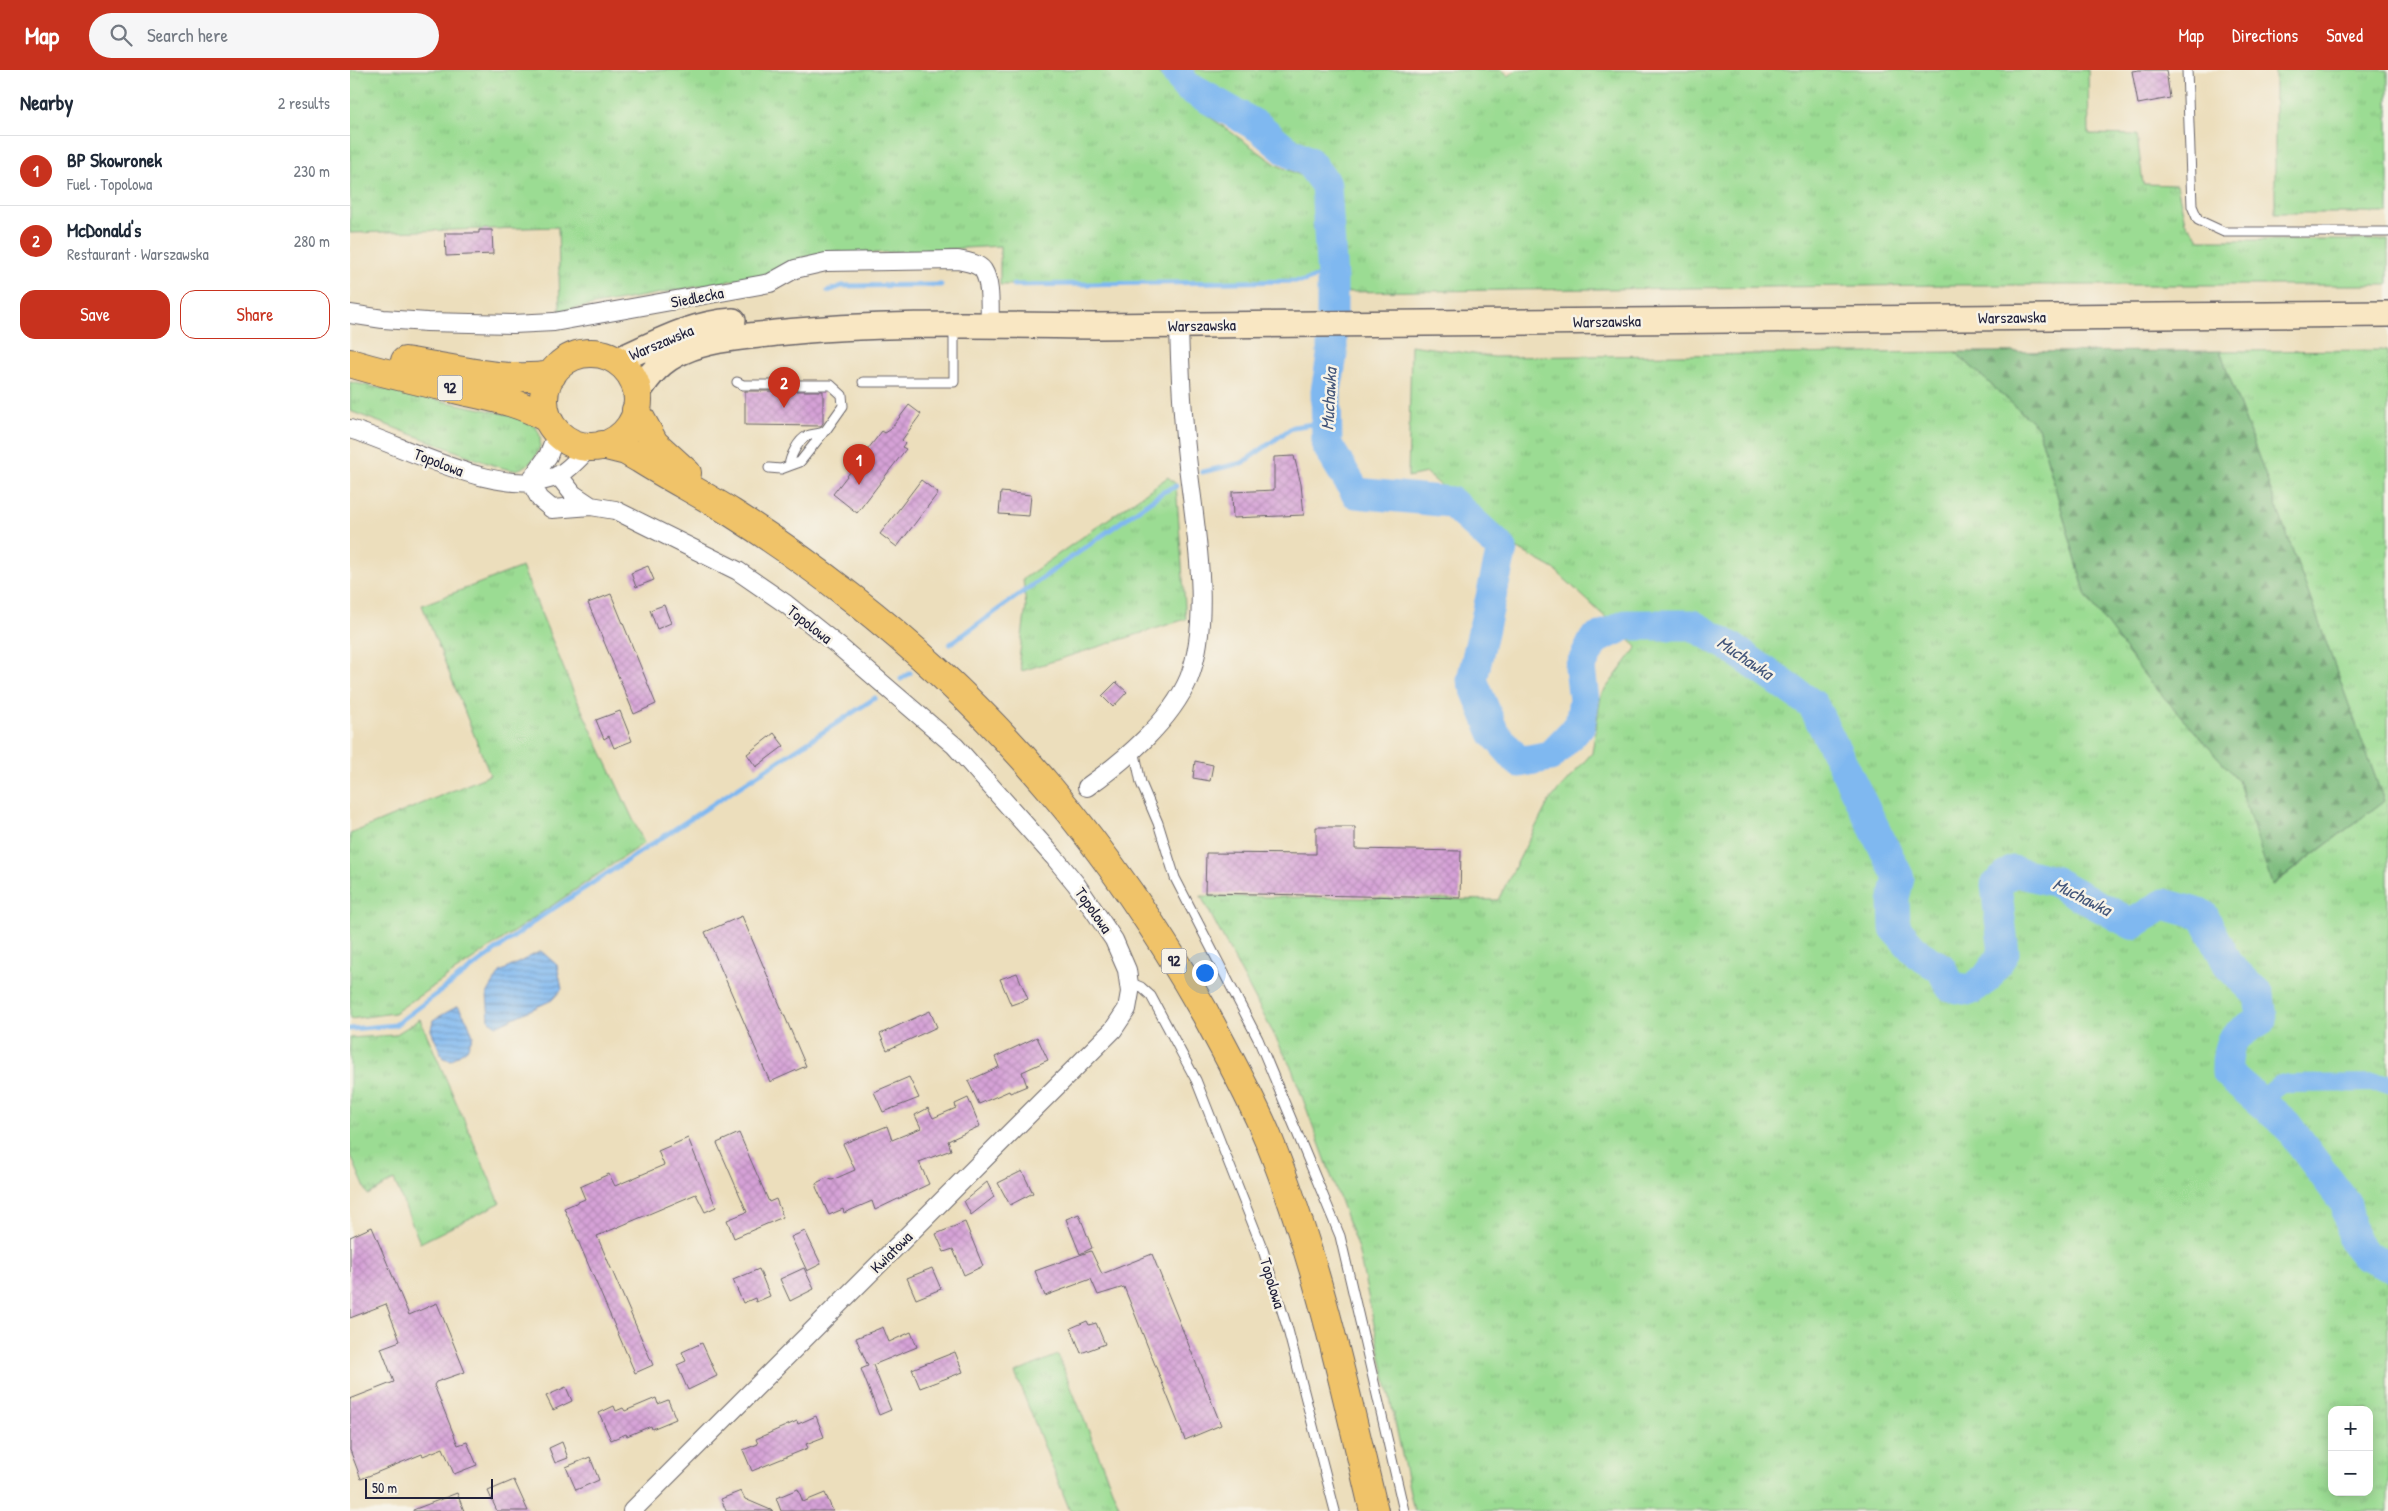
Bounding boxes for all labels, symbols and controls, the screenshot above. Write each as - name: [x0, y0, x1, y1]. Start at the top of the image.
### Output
- search box: [89, 13, 439, 58]
- text: Map: [25, 19, 59, 51]
- icon: search: [107, 21, 135, 49]
- text: Search here: [147, 22, 228, 48]
- text: Map: [2179, 23, 2204, 48]
- text: Directions: [2232, 23, 2298, 48]
- text: Saved: [2326, 23, 2363, 48]
- text: Nearby: [20, 88, 73, 117]
- text: 2 results: [278, 92, 330, 114]
- text: BP Skowronek: [67, 147, 162, 173]
- text: 1: [33, 160, 39, 182]
- text: 230 m: [294, 160, 330, 182]
- text: Fuel · Topolowa: [67, 173, 152, 195]
- text: McDonald's: [67, 217, 141, 243]
- text: 2: [32, 230, 40, 252]
- text: 280 m: [294, 230, 330, 252]
- text: Restaurant · Warszawska: [67, 243, 209, 265]
- street label: Siedlecka: [669, 281, 725, 313]
- button: Save: [20, 290, 170, 339]
- button: Share: [180, 290, 330, 339]
- street label: Warszawska: [1978, 305, 2046, 329]
- street label: Warszawska: [1573, 309, 1641, 333]
- street label: Warszawska: [1168, 313, 1236, 337]
- street label: Warszawska: [625, 319, 697, 365]
- water label: Muchawka: [1314, 365, 1343, 431]
- pin: 2: [768, 367, 800, 408]
- road number: 92: [438, 376, 462, 400]
- street label: Topolowa: [411, 442, 467, 482]
- pin: 1: [843, 444, 875, 485]
- street label: Topolowa: [783, 599, 837, 649]
- water label: Muchawka: [1712, 630, 1780, 686]
- water label: Muchawka: [2049, 871, 2117, 923]
- street label: Topolowa: [1070, 883, 1118, 937]
- road number: 92: [1162, 948, 1186, 974]
- your location: [1192, 960, 1218, 986]
- street label: Kwiatowa: [865, 1226, 917, 1278]
- street label: Topolowa: [1255, 1255, 1291, 1311]
- map controls: [2328, 1406, 2373, 1496]
- button: +: [2328, 1406, 2373, 1451]
- button: −: [2328, 1451, 2373, 1496]
- scale bar: [365, 1476, 492, 1499]
- text: 50 m: [372, 1478, 397, 1497]

